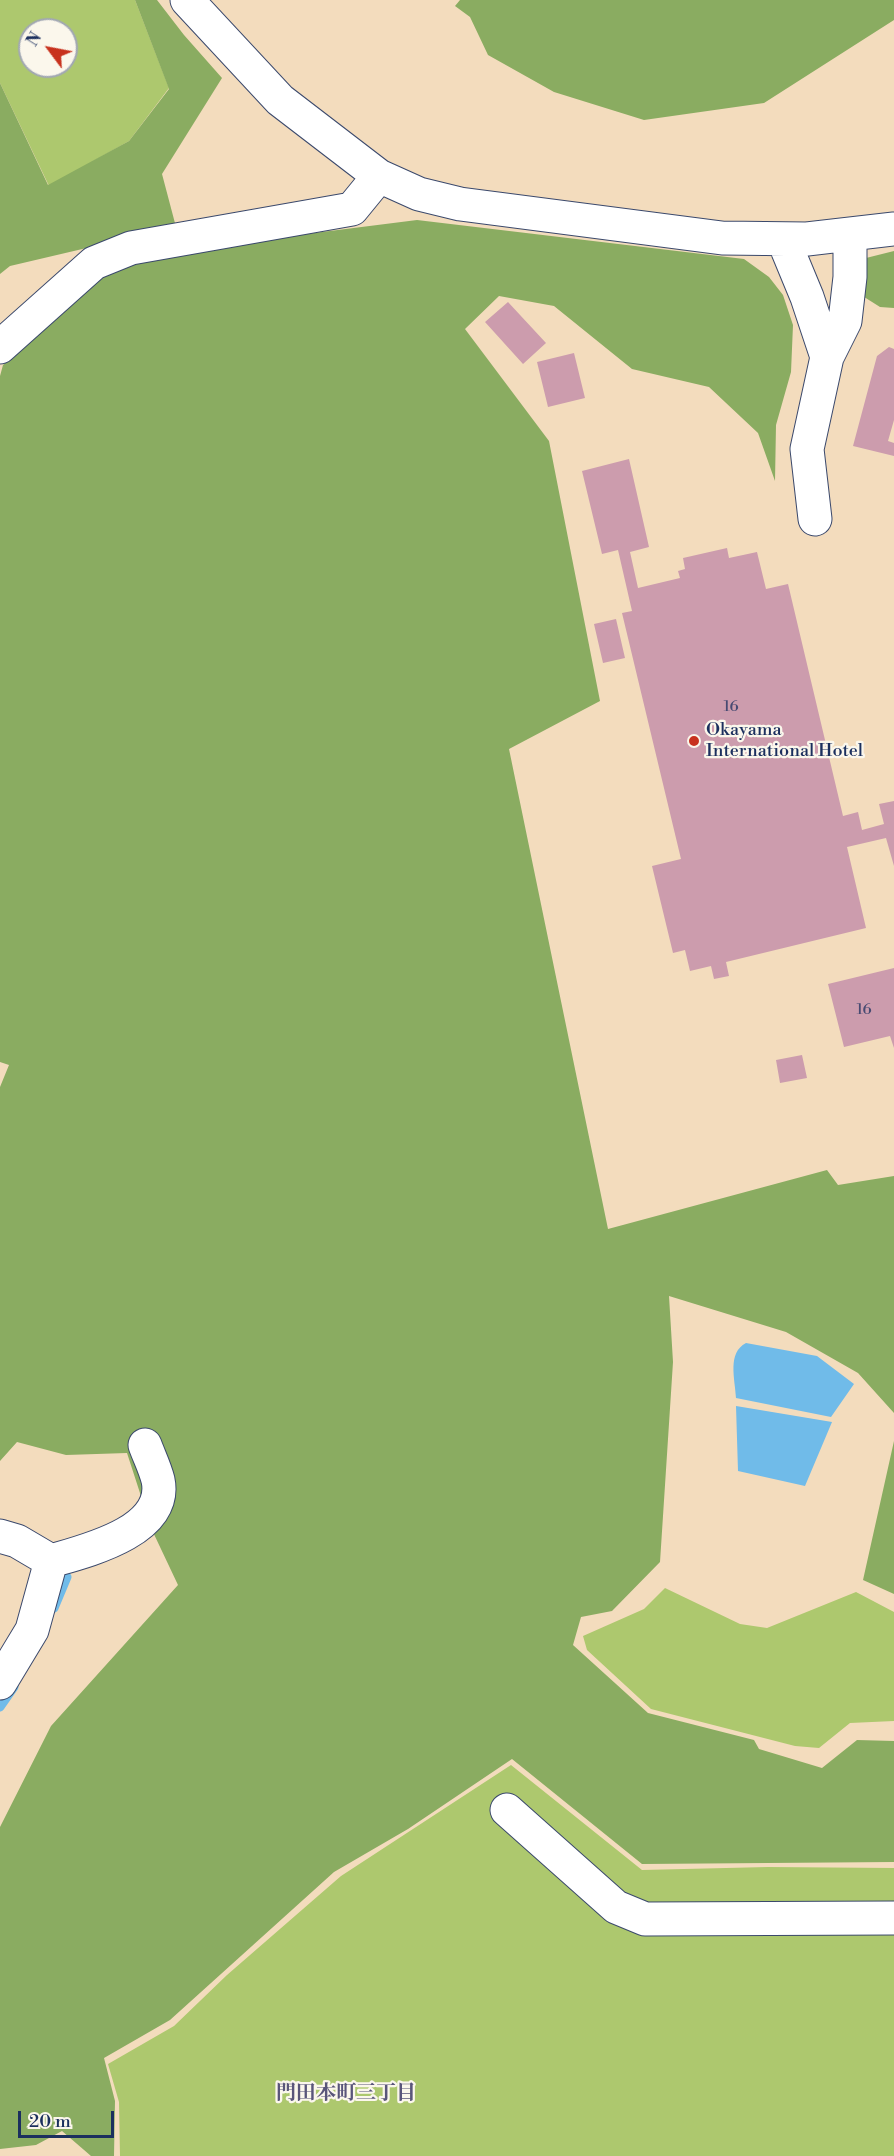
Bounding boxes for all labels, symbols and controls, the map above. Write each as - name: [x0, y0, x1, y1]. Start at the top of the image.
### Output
- north arrow: [18, 18, 78, 78]
- text: N: [23, 29, 46, 50]
- house number: 16: [723, 698, 739, 716]
- place label: Okayama International Hotel: [706, 720, 863, 762]
- marker: Okayama International Hotel: [687, 734, 701, 748]
- house number: 16: [856, 1001, 872, 1019]
- district label: 門田本町三丁目: [276, 2082, 416, 2106]
- scale bar: [21, 2099, 117, 2137]
- text: 20 m: [29, 2110, 71, 2133]

